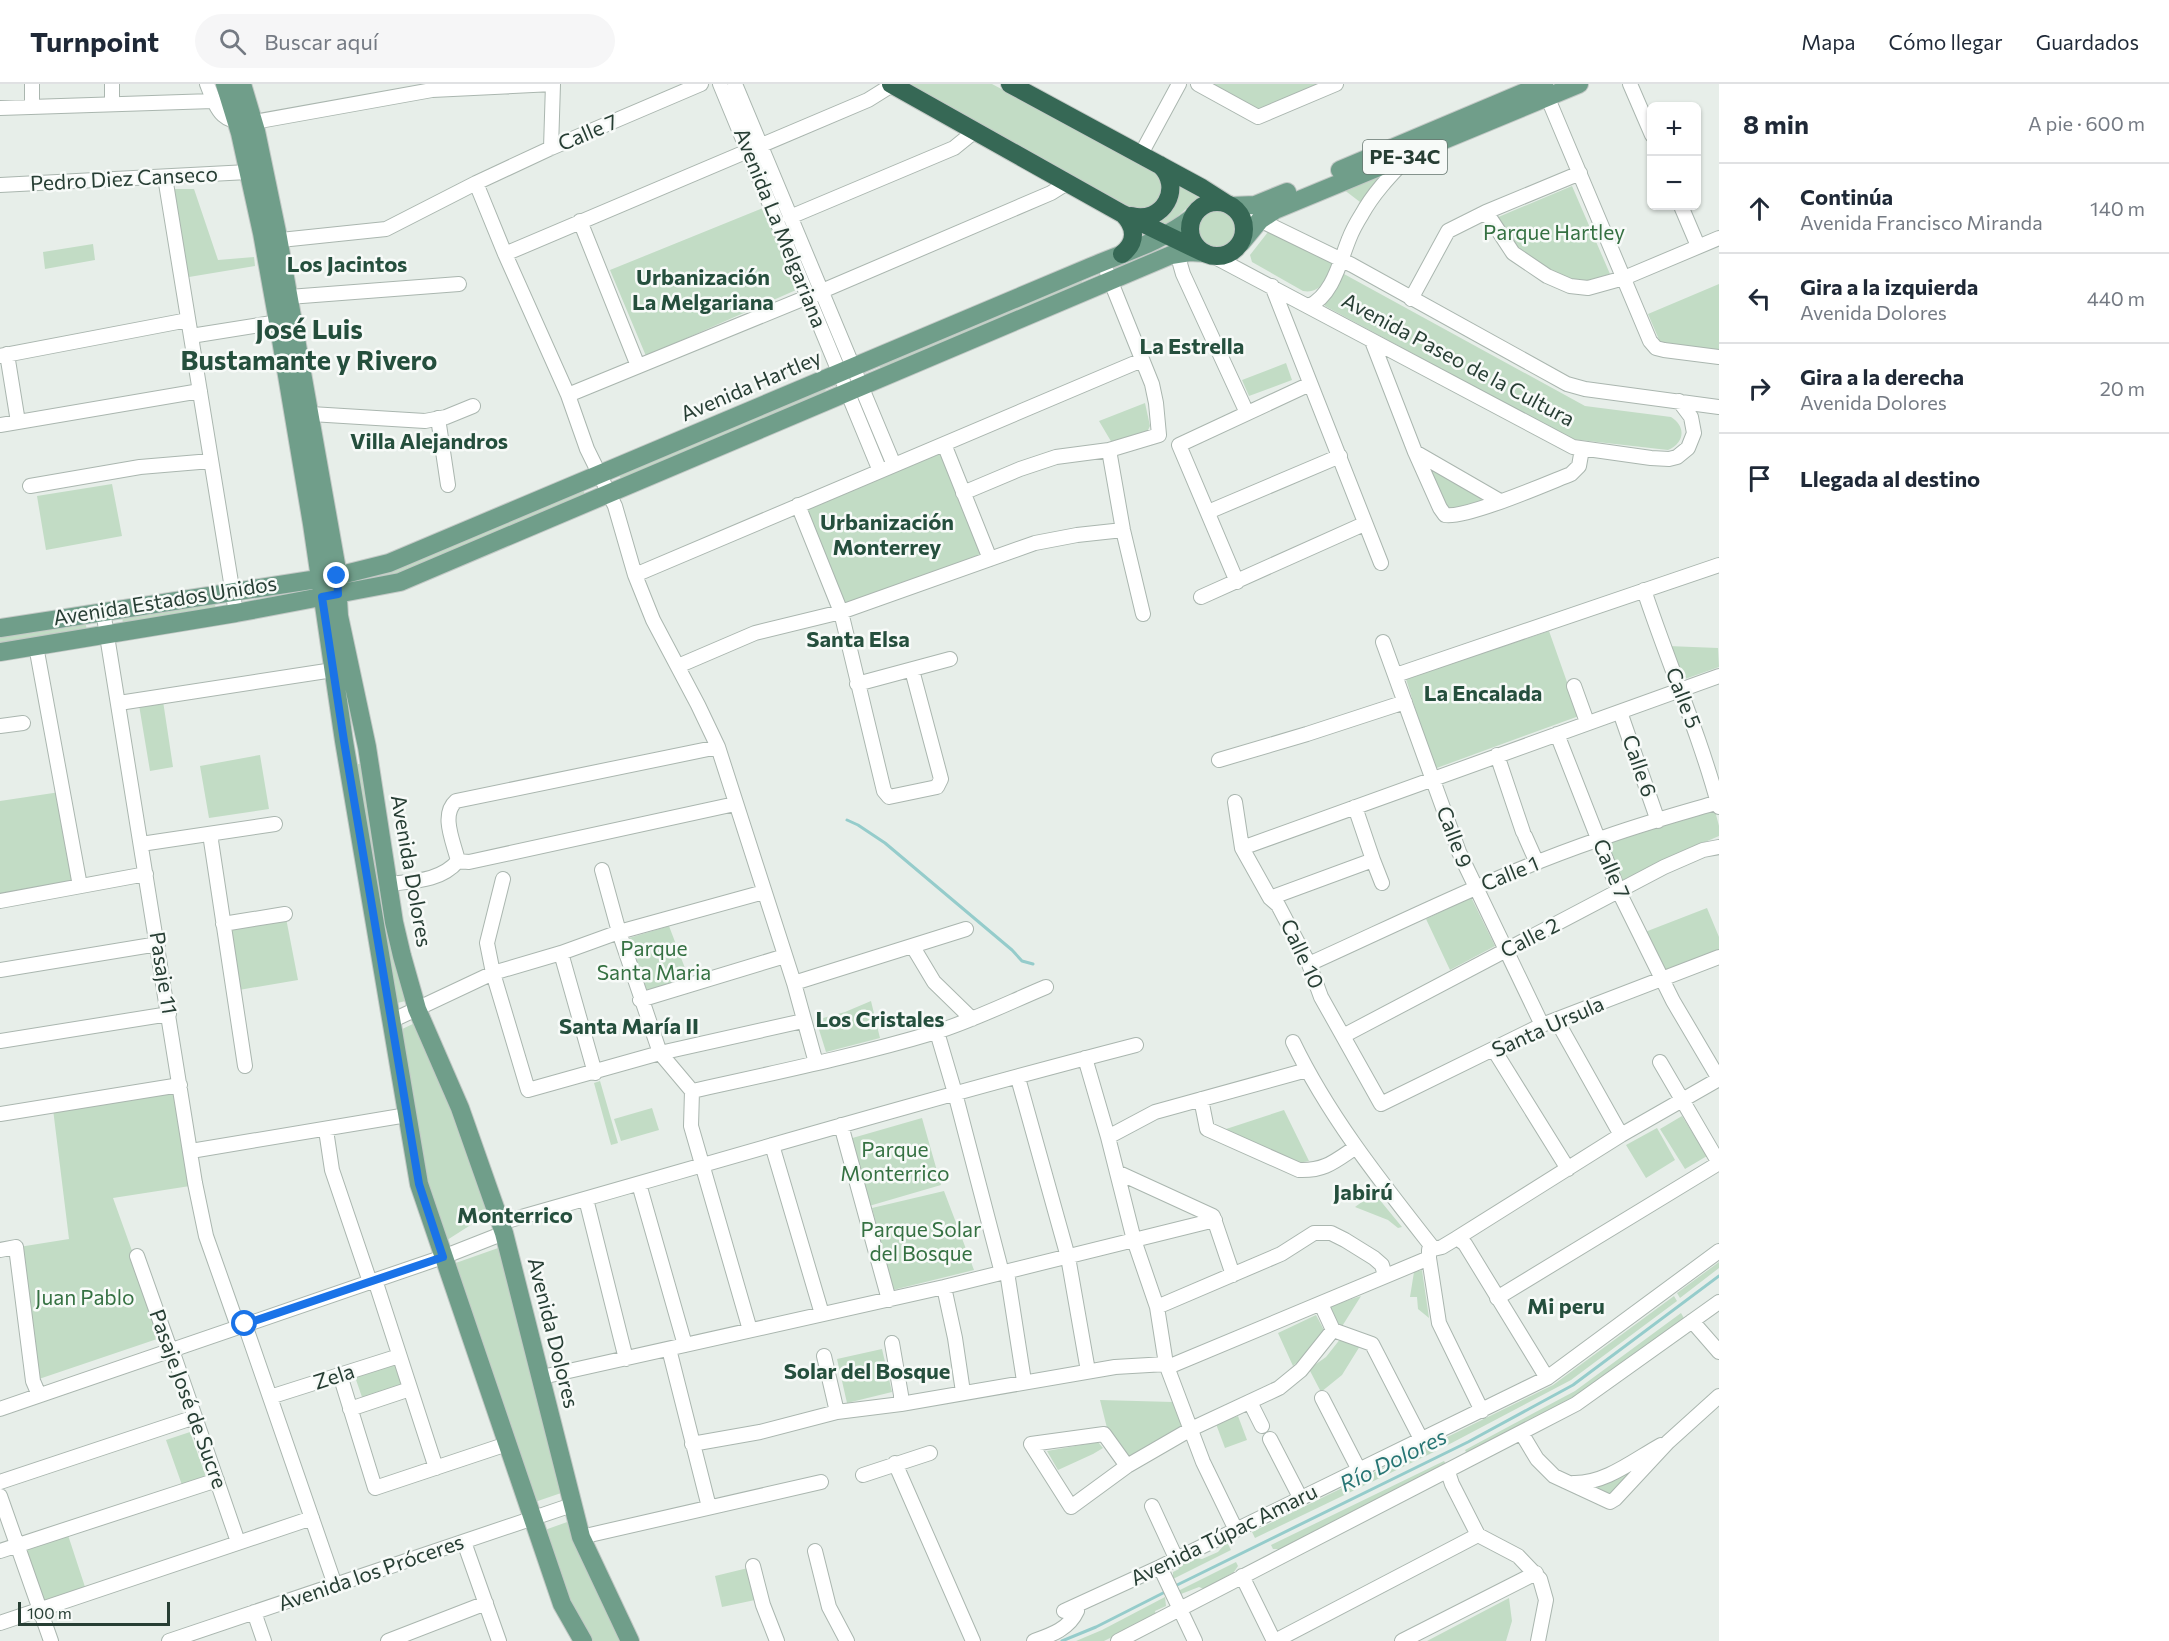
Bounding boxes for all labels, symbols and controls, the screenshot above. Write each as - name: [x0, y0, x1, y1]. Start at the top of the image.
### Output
- search box: [195, 14, 615, 68]
- text: Turnpoint: [30, 24, 159, 58]
- icon: search: [216, 25, 249, 58]
- text: Buscar aquí: [264, 28, 378, 55]
- text: Mapa: [1801, 29, 1856, 54]
- text: Cómo llegar: [1889, 29, 2003, 54]
- text: Guardados: [2036, 29, 2139, 54]
- map controls: [1647, 102, 1701, 210]
- button: +: [1647, 102, 1701, 156]
- street label: Calle 7: [554, 108, 621, 155]
- text: 8 min: [1743, 108, 1809, 139]
- text: A pie · 600 m: [2028, 111, 2145, 135]
- street label: Avenida La Melgariana: [730, 124, 833, 331]
- road number: PE-34C: [1363, 140, 1447, 174]
- button: −: [1647, 156, 1701, 210]
- street label: Pedro Diez Canseco: [29, 160, 218, 195]
- text: Continúa: [1800, 183, 1893, 210]
- icon: ahead: [1743, 192, 1776, 225]
- text: 140 m: [2090, 196, 2145, 220]
- text: Avenida Francisco Miranda: [1800, 210, 2043, 234]
- park label: Parque Hartley: [1483, 219, 1625, 244]
- district label: Los Jacintos: [287, 250, 407, 277]
- district label: Urbanización La Melgariana: [632, 263, 774, 315]
- text: Gira a la izquierda: [1800, 273, 1978, 300]
- icon: left: [1743, 282, 1776, 315]
- text: 440 m: [2087, 286, 2145, 310]
- street label: Avenida Paseo de la Cultura: [1338, 287, 1579, 431]
- text: Avenida Dolores: [1800, 300, 1947, 324]
- district label: José Luis Bustamante y Rivero: [181, 312, 437, 376]
- district label: La Estrella: [1140, 332, 1244, 359]
- street label: Avenida Hartley: [676, 344, 825, 426]
- text: Gira a la derecha: [1800, 363, 1964, 390]
- icon: right: [1743, 372, 1776, 405]
- text: 20 m: [2100, 376, 2145, 400]
- text: Avenida Dolores: [1800, 390, 1947, 414]
- district label: Villa Alejandros: [350, 427, 508, 454]
- icon: arrive: [1743, 462, 1776, 495]
- text: Llegada al destino: [1800, 465, 1980, 492]
- district label: Urbanización Monterrey: [820, 508, 954, 560]
- route end: [323, 562, 349, 588]
- street label: Avenida Estados Unidos: [51, 569, 278, 630]
- district label: Santa Elsa: [806, 625, 910, 652]
- street label: Calle 5: [1661, 663, 1707, 731]
- district label: La Encalada: [1424, 679, 1542, 706]
- street label: Calle 6: [1618, 731, 1663, 800]
- street label: Avenida Dolores: [387, 793, 438, 949]
- street label: Calle 9: [1432, 802, 1479, 871]
- street label: Calle 7: [1589, 835, 1636, 902]
- street label: Calle 1: [1477, 850, 1542, 895]
- street label: Calle 2: [1496, 911, 1563, 962]
- street label: Calle 10: [1276, 915, 1330, 992]
- street label: Pasaje 11: [146, 930, 183, 1016]
- park label: Parque Santa Maria: [597, 935, 711, 984]
- street label: Santa Ursula: [1488, 990, 1607, 1061]
- district label: Los Cristales: [815, 1005, 945, 1032]
- district label: Santa María II: [559, 1012, 699, 1039]
- park label: Parque Monterrico: [840, 1136, 950, 1185]
- district label: Jabirú: [1333, 1178, 1393, 1205]
- district label: Monterrico: [457, 1201, 573, 1228]
- park label: Parque Solar del Bosque: [861, 1216, 981, 1265]
- street label: Avenida Dolores: [524, 1255, 585, 1411]
- park label: Juan Pablo: [35, 1284, 135, 1309]
- district label: Mi peru: [1527, 1292, 1605, 1319]
- street label: Pasaje José de Sucre: [145, 1305, 233, 1492]
- route start: [231, 1310, 257, 1336]
- street label: Zela: [310, 1357, 357, 1394]
- district label: Solar del Bosque: [784, 1357, 950, 1384]
- water label: Río Dolores: [1335, 1422, 1451, 1497]
- street label: Avenida Túpac Amaru: [1126, 1478, 1321, 1590]
- street label: Avenida los Próceres: [274, 1528, 467, 1615]
- scale bar: [18, 1599, 170, 1626]
- text: 100 m: [27, 1603, 72, 1622]

